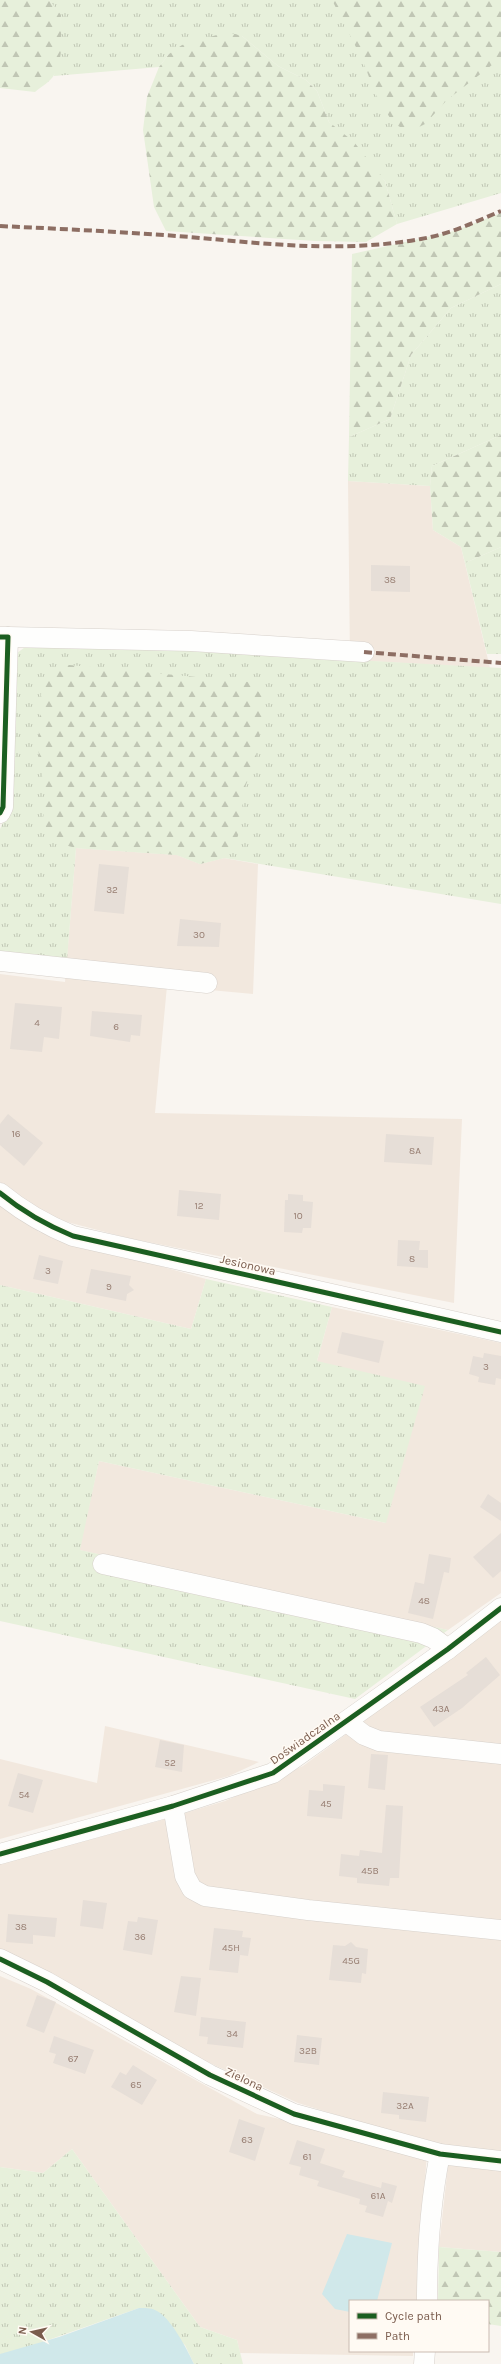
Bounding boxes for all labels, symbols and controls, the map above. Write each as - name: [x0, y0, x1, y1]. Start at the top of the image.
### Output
- house number: 38: [384, 574, 396, 586]
- house number: 32: [106, 884, 118, 896]
- house number: 30: [193, 929, 205, 941]
- house number: 4: [34, 1017, 40, 1029]
- house number: 6: [113, 1021, 119, 1033]
- house number: 16: [11, 1128, 21, 1140]
- house number: 8A: [409, 1145, 421, 1157]
- house number: 12: [194, 1200, 204, 1212]
- house number: 10: [293, 1210, 303, 1222]
- street label: Jesionowa: [219, 1252, 277, 1278]
- house number: 8: [409, 1253, 415, 1265]
- house number: 3: [45, 1265, 51, 1277]
- house number: 9: [106, 1281, 112, 1293]
- house number: 3: [483, 1361, 489, 1373]
- house number: 48: [418, 1595, 430, 1607]
- house number: 43A: [432, 1703, 450, 1715]
- street label: Doświadczalna: [267, 1709, 343, 1767]
- house number: 52: [164, 1757, 176, 1769]
- house number: 54: [18, 1789, 30, 1801]
- house number: 45: [320, 1798, 332, 1810]
- house number: 45B: [361, 1865, 379, 1877]
- house number: 38: [15, 1921, 27, 1933]
- house number: 36: [134, 1931, 146, 1943]
- house number: 45H: [222, 1942, 240, 1954]
- house number: 45G: [342, 1955, 360, 1967]
- house number: 34: [226, 2028, 238, 2040]
- house number: 32B: [299, 2045, 317, 2057]
- house number: 67: [68, 2053, 79, 2065]
- street label: Zielona: [223, 2064, 265, 2094]
- house number: 65: [130, 2079, 142, 2091]
- house number: 32A: [396, 2100, 414, 2112]
- house number: 63: [241, 2134, 253, 2146]
- house number: 61: [302, 2151, 312, 2163]
- house number: 61A: [371, 2190, 386, 2202]
- legend: [349, 2300, 489, 2352]
- text: Cycle path: [385, 2309, 442, 2323]
- north arrow: [12, 2312, 52, 2352]
- text: N: [16, 2326, 30, 2335]
- text: Path: [385, 2329, 410, 2343]

